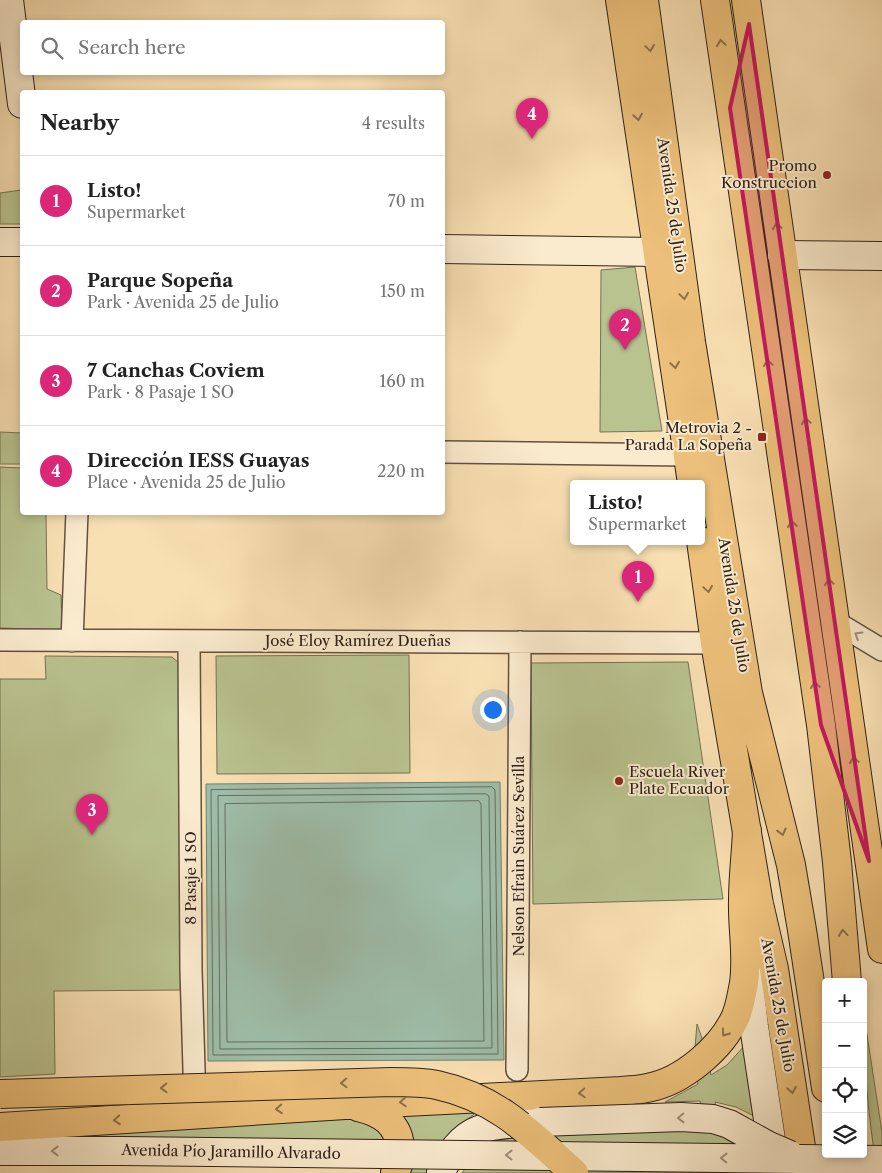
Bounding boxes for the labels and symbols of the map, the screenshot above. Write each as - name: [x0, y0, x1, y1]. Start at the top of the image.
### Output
- one-way arrow: [717, 39, 727, 47]
- one-way arrow: [644, 45, 655, 53]
- pin: 4: [516, 98, 548, 139]
- one-way arrow: [632, 114, 643, 122]
- street label: Avenida 25 de Julio: [653, 135, 691, 274]
- place label: Promo Konstruccion: [721, 156, 818, 192]
- marker: Promo Konstruccion: [821, 169, 833, 181]
- one-way arrow: [773, 221, 783, 230]
- one-way arrow: [679, 292, 689, 300]
- pin: 2: [609, 309, 641, 350]
- one-way arrow: [763, 359, 774, 367]
- one-way arrow: [669, 360, 679, 369]
- one-way arrow: [801, 417, 811, 426]
- place label: Metrovia 2 - Parada La Sopeña: [625, 418, 752, 454]
- marker: Metrovia 2 - Parada La Sopeña: [756, 431, 768, 443]
- one-way arrow: [787, 520, 797, 528]
- street label: Avenida 25 de Julio: [714, 535, 755, 674]
- pin: 1: [622, 561, 654, 602]
- one-way arrow: [824, 578, 835, 586]
- one-way arrow: [702, 585, 712, 593]
- street label: José Eloy Ramírez Dueñas: [263, 631, 451, 650]
- one-way arrow: [855, 632, 864, 642]
- one-way arrow: [811, 680, 821, 689]
- your location: [480, 697, 506, 723]
- street label: Nelson Efraìn Suárez Sevilla: [509, 756, 528, 956]
- one-way arrow: [850, 756, 860, 765]
- place label: Escuela River Plate Ecuador: [629, 762, 730, 798]
- marker: Escuela River Plate Ecuador: [613, 775, 625, 787]
- pin: 3: [76, 794, 108, 835]
- one-way arrow: [776, 827, 787, 836]
- street label: 8 Pasaje 1 SO: [181, 831, 200, 925]
- one-way arrow: [837, 929, 848, 937]
- street label: Avenida 25 de Julio: [757, 935, 800, 1074]
- one-way arrow: [722, 1027, 731, 1037]
- one-way arrow: [340, 1078, 348, 1088]
- one-way arrow: [160, 1083, 168, 1093]
- one-way arrow: [786, 1086, 797, 1094]
- one-way arrow: [578, 1087, 586, 1098]
- one-way arrow: [398, 1097, 406, 1108]
- one-way arrow: [275, 1104, 283, 1115]
- one-way arrow: [676, 1112, 684, 1123]
- one-way arrow: [113, 1114, 121, 1125]
- street label: Avenida Pío Jaramillo Alvarado: [120, 1140, 341, 1163]
- one-way arrow: [51, 1146, 58, 1156]
- one-way arrow: [505, 1150, 513, 1161]
- one-way arrow: [720, 1153, 728, 1163]

